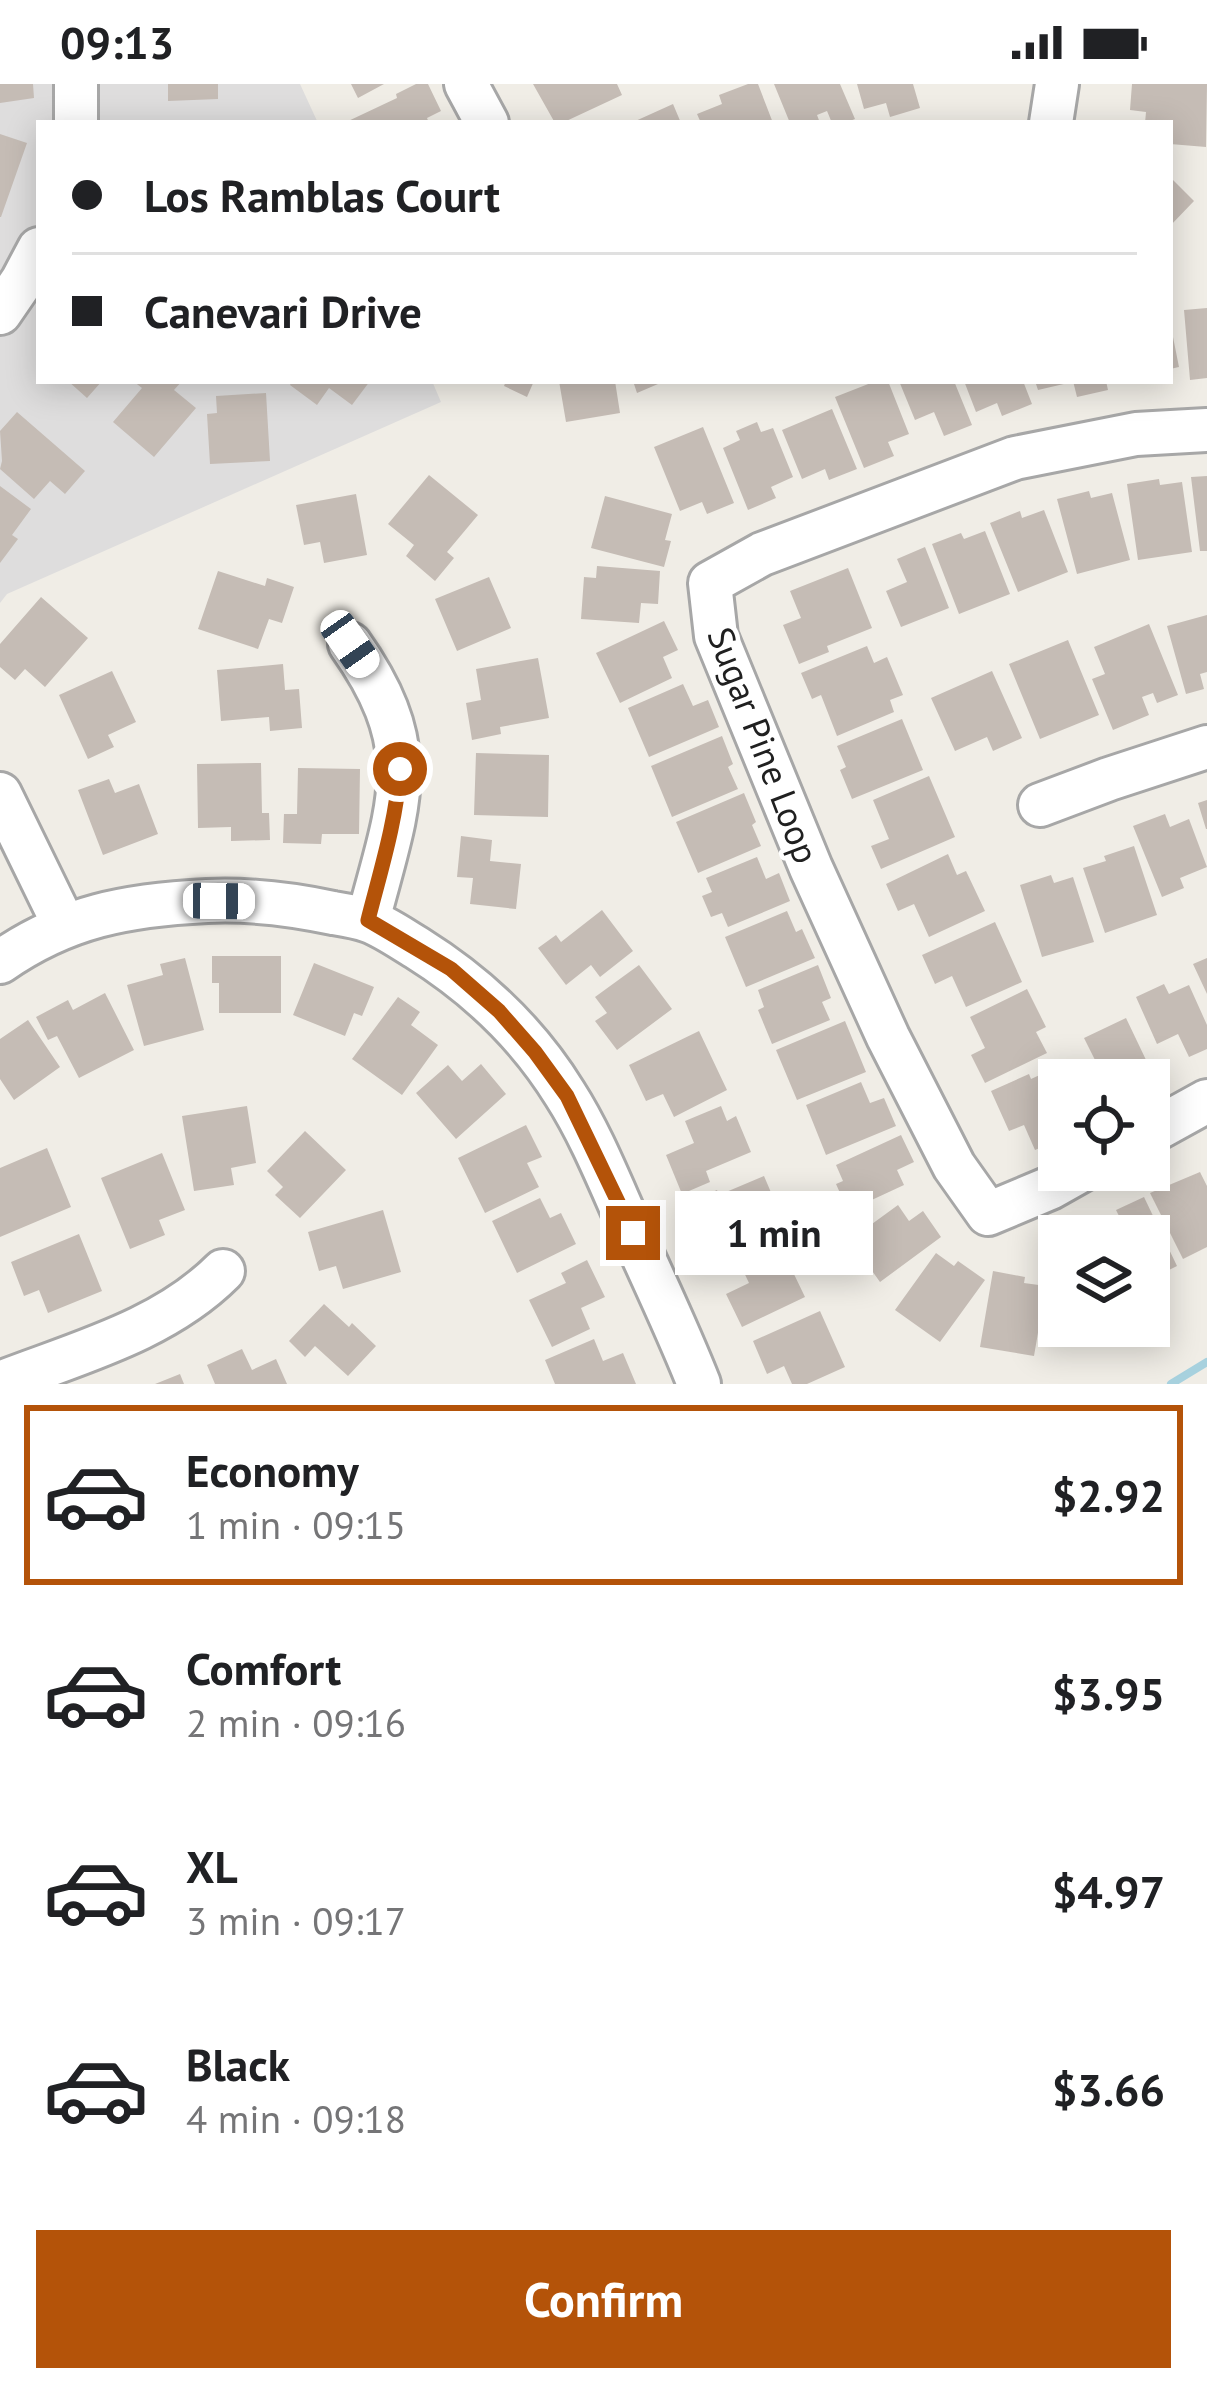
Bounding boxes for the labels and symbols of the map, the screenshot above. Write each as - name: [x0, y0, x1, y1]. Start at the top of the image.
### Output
- car: [315, 604, 385, 684]
- street label: Sugar Pine Loop: [697, 620, 831, 870]
- route start: [373, 742, 427, 796]
- car: [183, 882, 255, 920]
- callout: 1 min: [675, 1191, 873, 1275]
- route end: [606, 1206, 660, 1260]

